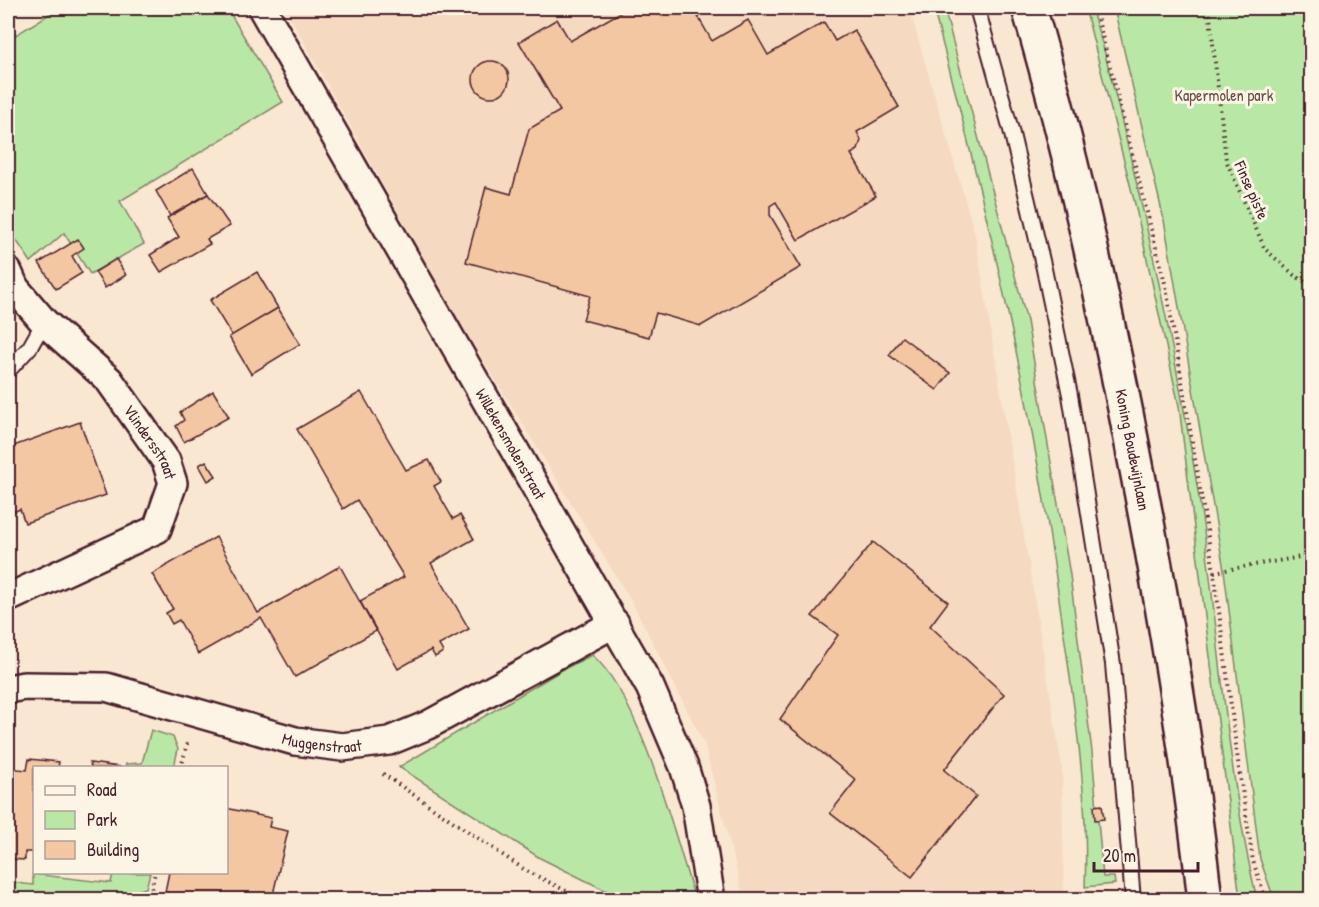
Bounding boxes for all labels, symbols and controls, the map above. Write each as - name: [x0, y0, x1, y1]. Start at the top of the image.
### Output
- park label: Kapermolen park: [1175, 84, 1274, 106]
- street label: Finse piste: [1229, 157, 1275, 223]
- street label: Willekensmolenstraat: [471, 384, 552, 504]
- street label: Koning Boudewijnlaan: [1110, 387, 1156, 512]
- street label: Vlindersstraat: [119, 400, 182, 482]
- street label: Muggenstraat: [280, 727, 363, 758]
- legend: [33, 766, 228, 874]
- text: Road: [87, 777, 117, 802]
- text: Park: [87, 807, 118, 832]
- scale bar: [1094, 835, 1198, 873]
- text: Building: [87, 837, 139, 862]
- text: 20 m: [1103, 843, 1136, 868]

